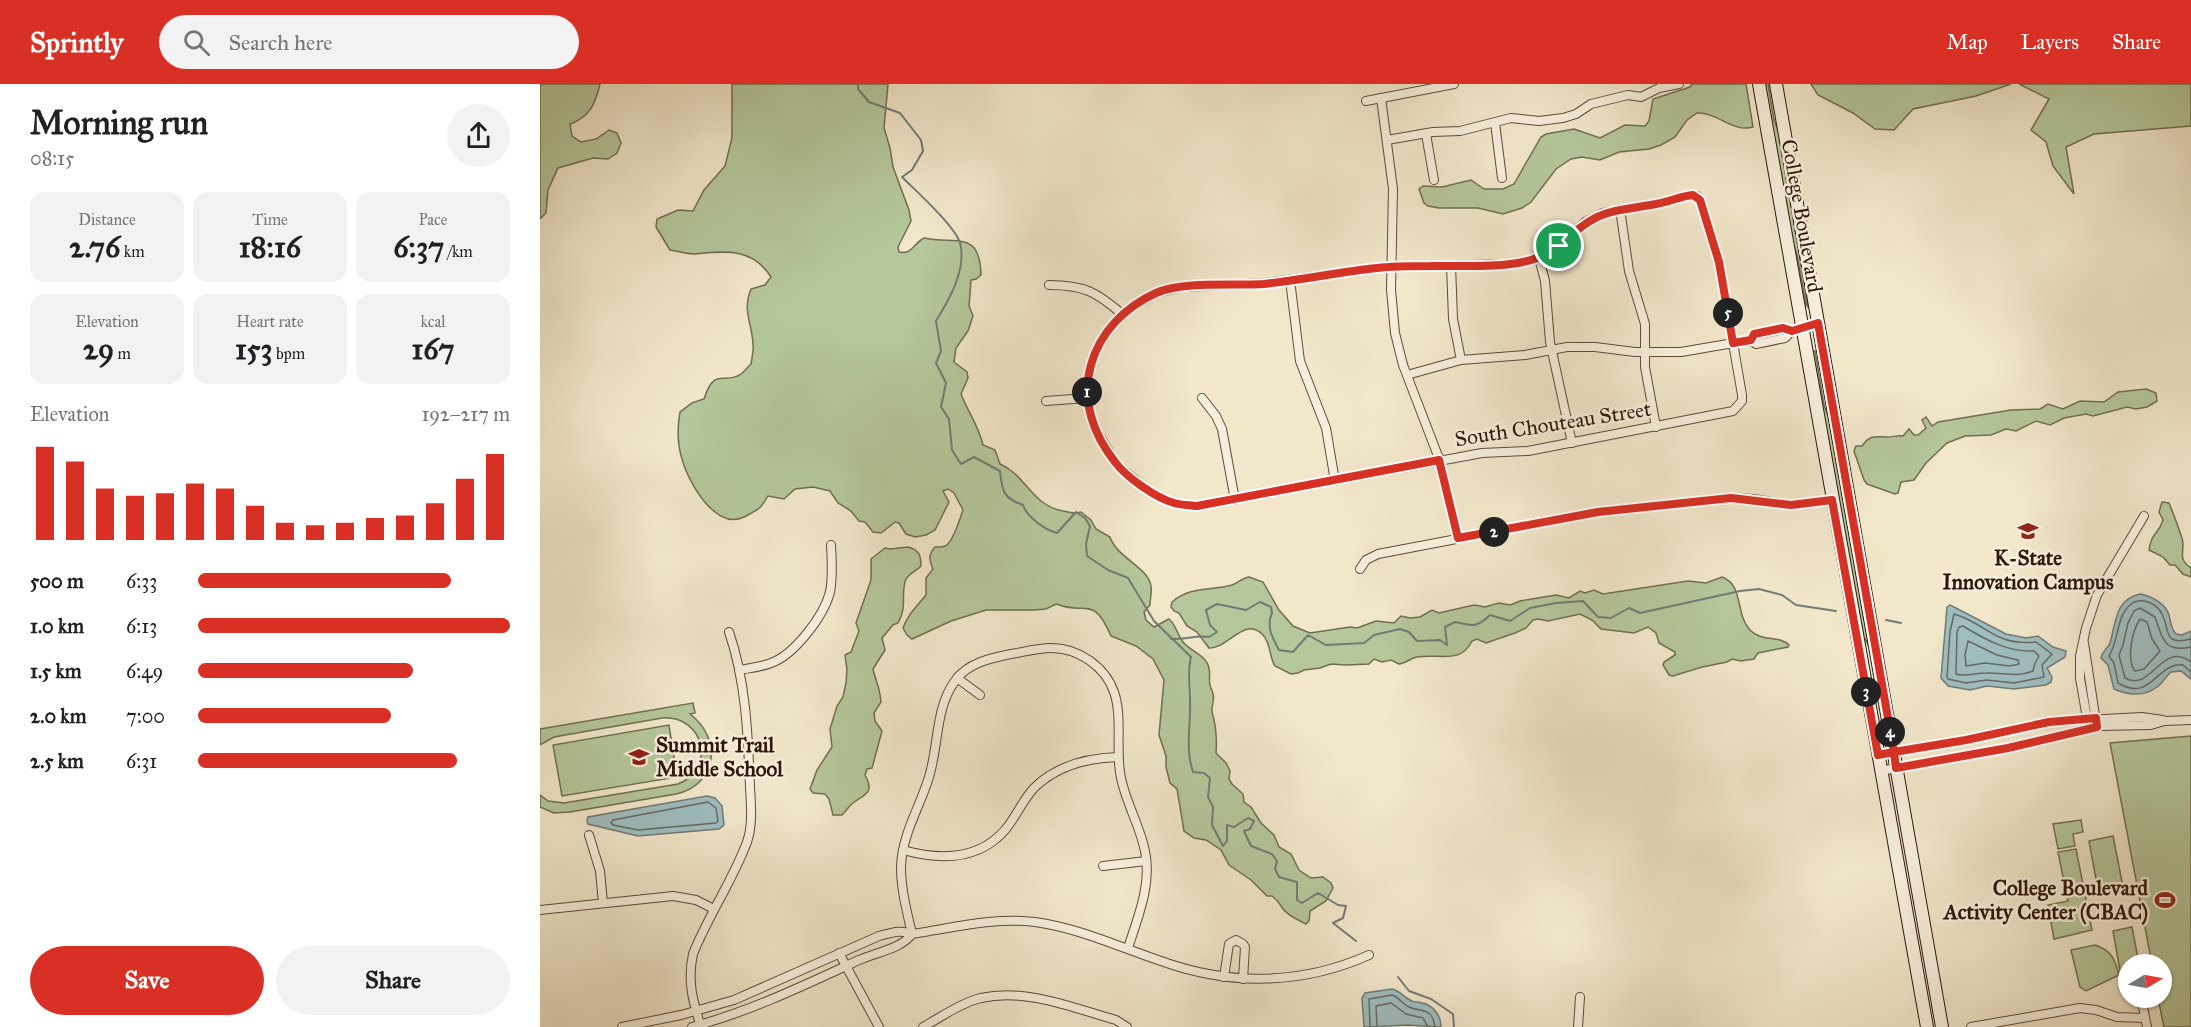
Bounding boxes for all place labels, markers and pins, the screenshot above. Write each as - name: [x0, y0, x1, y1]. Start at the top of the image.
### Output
- pin: [1533, 220, 1584, 271]
- pin: 5: [1713, 298, 1743, 328]
- pin: 1: [1072, 377, 1102, 407]
- pin: 2: [1479, 517, 1509, 547]
- school or university icon: K-State Innovation Campus: [2016, 519, 2040, 543]
- place label: K-State Innovation Campus: [1942, 545, 2114, 595]
- pin: 3: [1851, 677, 1881, 707]
- pin: 4: [1875, 717, 1905, 747]
- place label: Summit Trail Middle School: [656, 732, 784, 782]
- school or university icon: Summit Trail Middle School: [627, 745, 651, 769]
- place label: College Boulevard Activity Center (CBAC): [1942, 875, 2148, 925]
- sports icon: College Boulevard Activity Center (CBAC): [2153, 888, 2177, 912]

